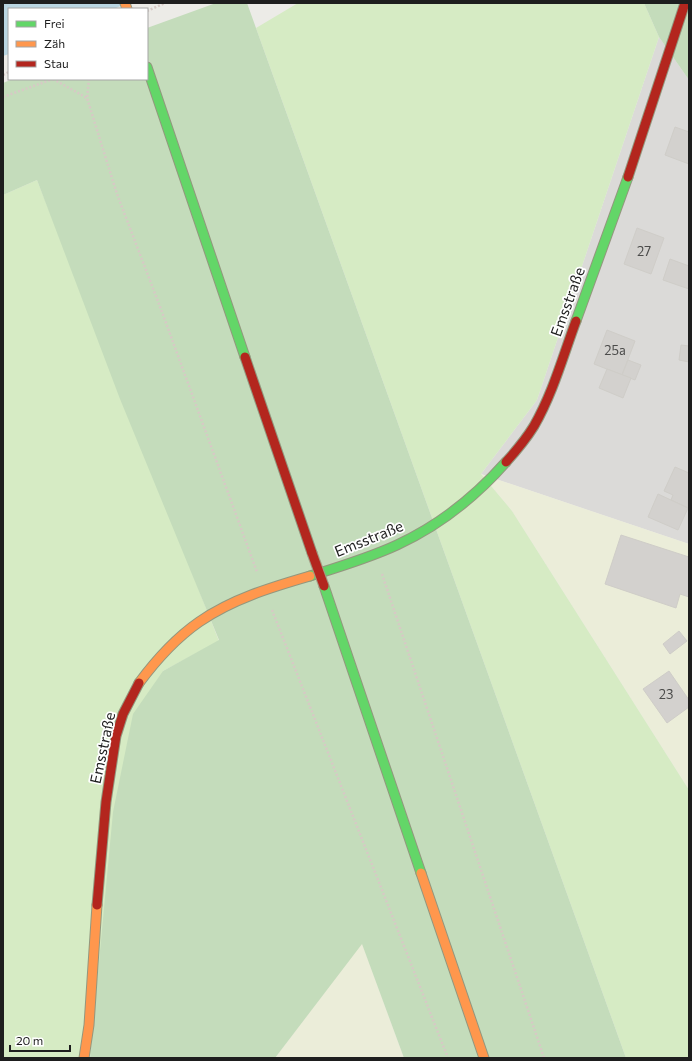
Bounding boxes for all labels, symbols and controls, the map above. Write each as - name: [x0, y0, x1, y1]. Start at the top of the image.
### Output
- legend: [8, 8, 148, 80]
- text: Frei: [44, 16, 65, 30]
- text: Zäh: [44, 36, 65, 50]
- text: Stau: [44, 56, 69, 70]
- house number: 27: [637, 243, 651, 259]
- street label: Emsstraße: [546, 264, 588, 339]
- house number: 25a: [604, 342, 626, 358]
- street label: Emsstraße: [332, 516, 406, 560]
- house number: 23: [659, 686, 673, 702]
- street label: Emsstraße: [86, 710, 118, 785]
- scale bar: [10, 1027, 70, 1053]
- text: 20 m: [16, 1033, 43, 1047]

